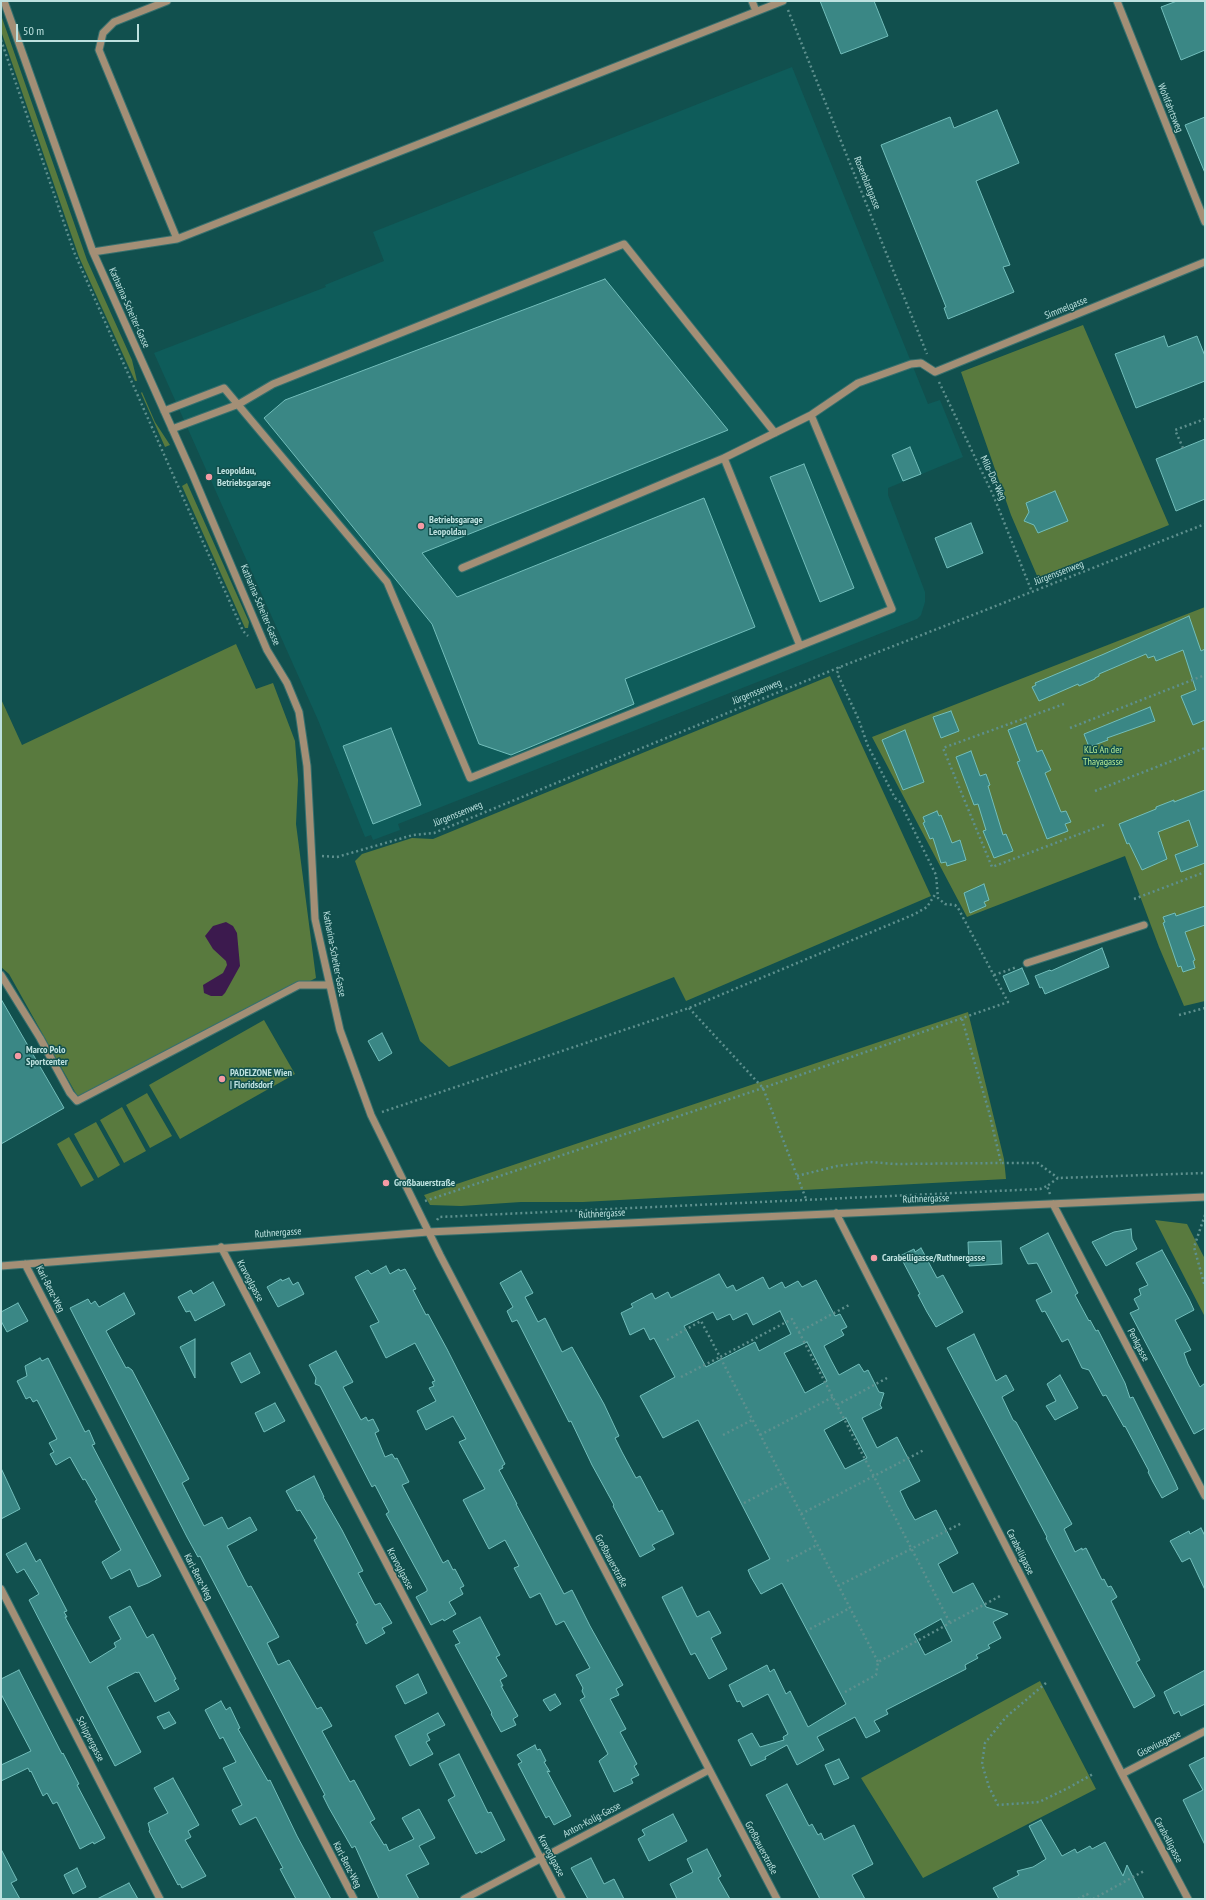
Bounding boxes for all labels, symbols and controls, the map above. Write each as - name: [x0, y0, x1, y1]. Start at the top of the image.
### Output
- scale bar: [18, 16, 141, 42]
- text: 50 m: [23, 23, 44, 38]
- street label: Wohlfahrtsweg: [1155, 82, 1185, 134]
- street label: Rosenblattgasse: [851, 155, 883, 211]
- street label: Katharina-Scheiter-Gasse: [106, 266, 152, 350]
- street label: Simmelgasse: [1043, 294, 1089, 322]
- street label: Milo-Dor-Weg: [977, 454, 1009, 502]
- place label: Leopoldau, Betriebsgarage: [217, 465, 271, 488]
- marker: Leopoldau, Betriebsgarage: [204, 472, 214, 482]
- place label: Betriebsgarage Leopoldau: [429, 514, 483, 538]
- marker: Betriebsgarage Leopoldau: [416, 521, 426, 531]
- street label: Jürgenssenweg: [1033, 558, 1085, 588]
- street label: Katharina-Scheiter-Gasse: [238, 563, 282, 647]
- street label: Jürgenssenweg: [731, 677, 783, 707]
- park label: KLG An der Thayagasse: [1083, 744, 1123, 768]
- street label: Jürgenssenweg: [432, 799, 484, 829]
- street label: Katharina-Scheiter-Gasse: [320, 910, 348, 998]
- place label: Marco Polo Sportcenter: [26, 1044, 68, 1068]
- marker: Marco Polo Sportcenter: [13, 1051, 23, 1061]
- place label: PADELZONE Wien | Floridsdorf: [230, 1067, 292, 1090]
- marker: PADELZONE Wien | Floridsdorf: [217, 1074, 227, 1084]
- place label: Großbauerstraße: [394, 1177, 455, 1189]
- marker: Großbauerstraße: [381, 1178, 391, 1188]
- street label: Ruthnergasse: [902, 1192, 950, 1206]
- street label: Ruthnergasse: [578, 1207, 626, 1221]
- street label: Ruthnergasse: [254, 1225, 302, 1241]
- place label: Carabelligasse/Ruthnergasse: [882, 1252, 985, 1264]
- marker: Carabelligasse/Ruthnergasse: [869, 1253, 879, 1263]
- street label: Kravoglgasse: [234, 1258, 266, 1304]
- street label: Karl-Benz-Weg: [33, 1264, 67, 1314]
- street label: Penkgasse: [1125, 1326, 1151, 1364]
- street label: Carabelligasse: [1003, 1527, 1037, 1577]
- street label: Großbauerstraße: [592, 1532, 630, 1590]
- street label: Kravoglgasse: [384, 1546, 416, 1592]
- street label: Karl-Benz-Weg: [181, 1552, 215, 1602]
- street label: Schippergasse: [73, 1714, 107, 1764]
- street label: Giseviusgasse: [1135, 1728, 1183, 1760]
- street label: Anton-Kolig-Gasse: [561, 1800, 623, 1840]
- street label: Carabelligasse: [1151, 1815, 1185, 1865]
- street label: Großbauerstraße: [742, 1819, 780, 1877]
- street label: Kravoglgasse: [535, 1833, 567, 1879]
- street label: Karl-Benz-Weg: [330, 1840, 364, 1890]

